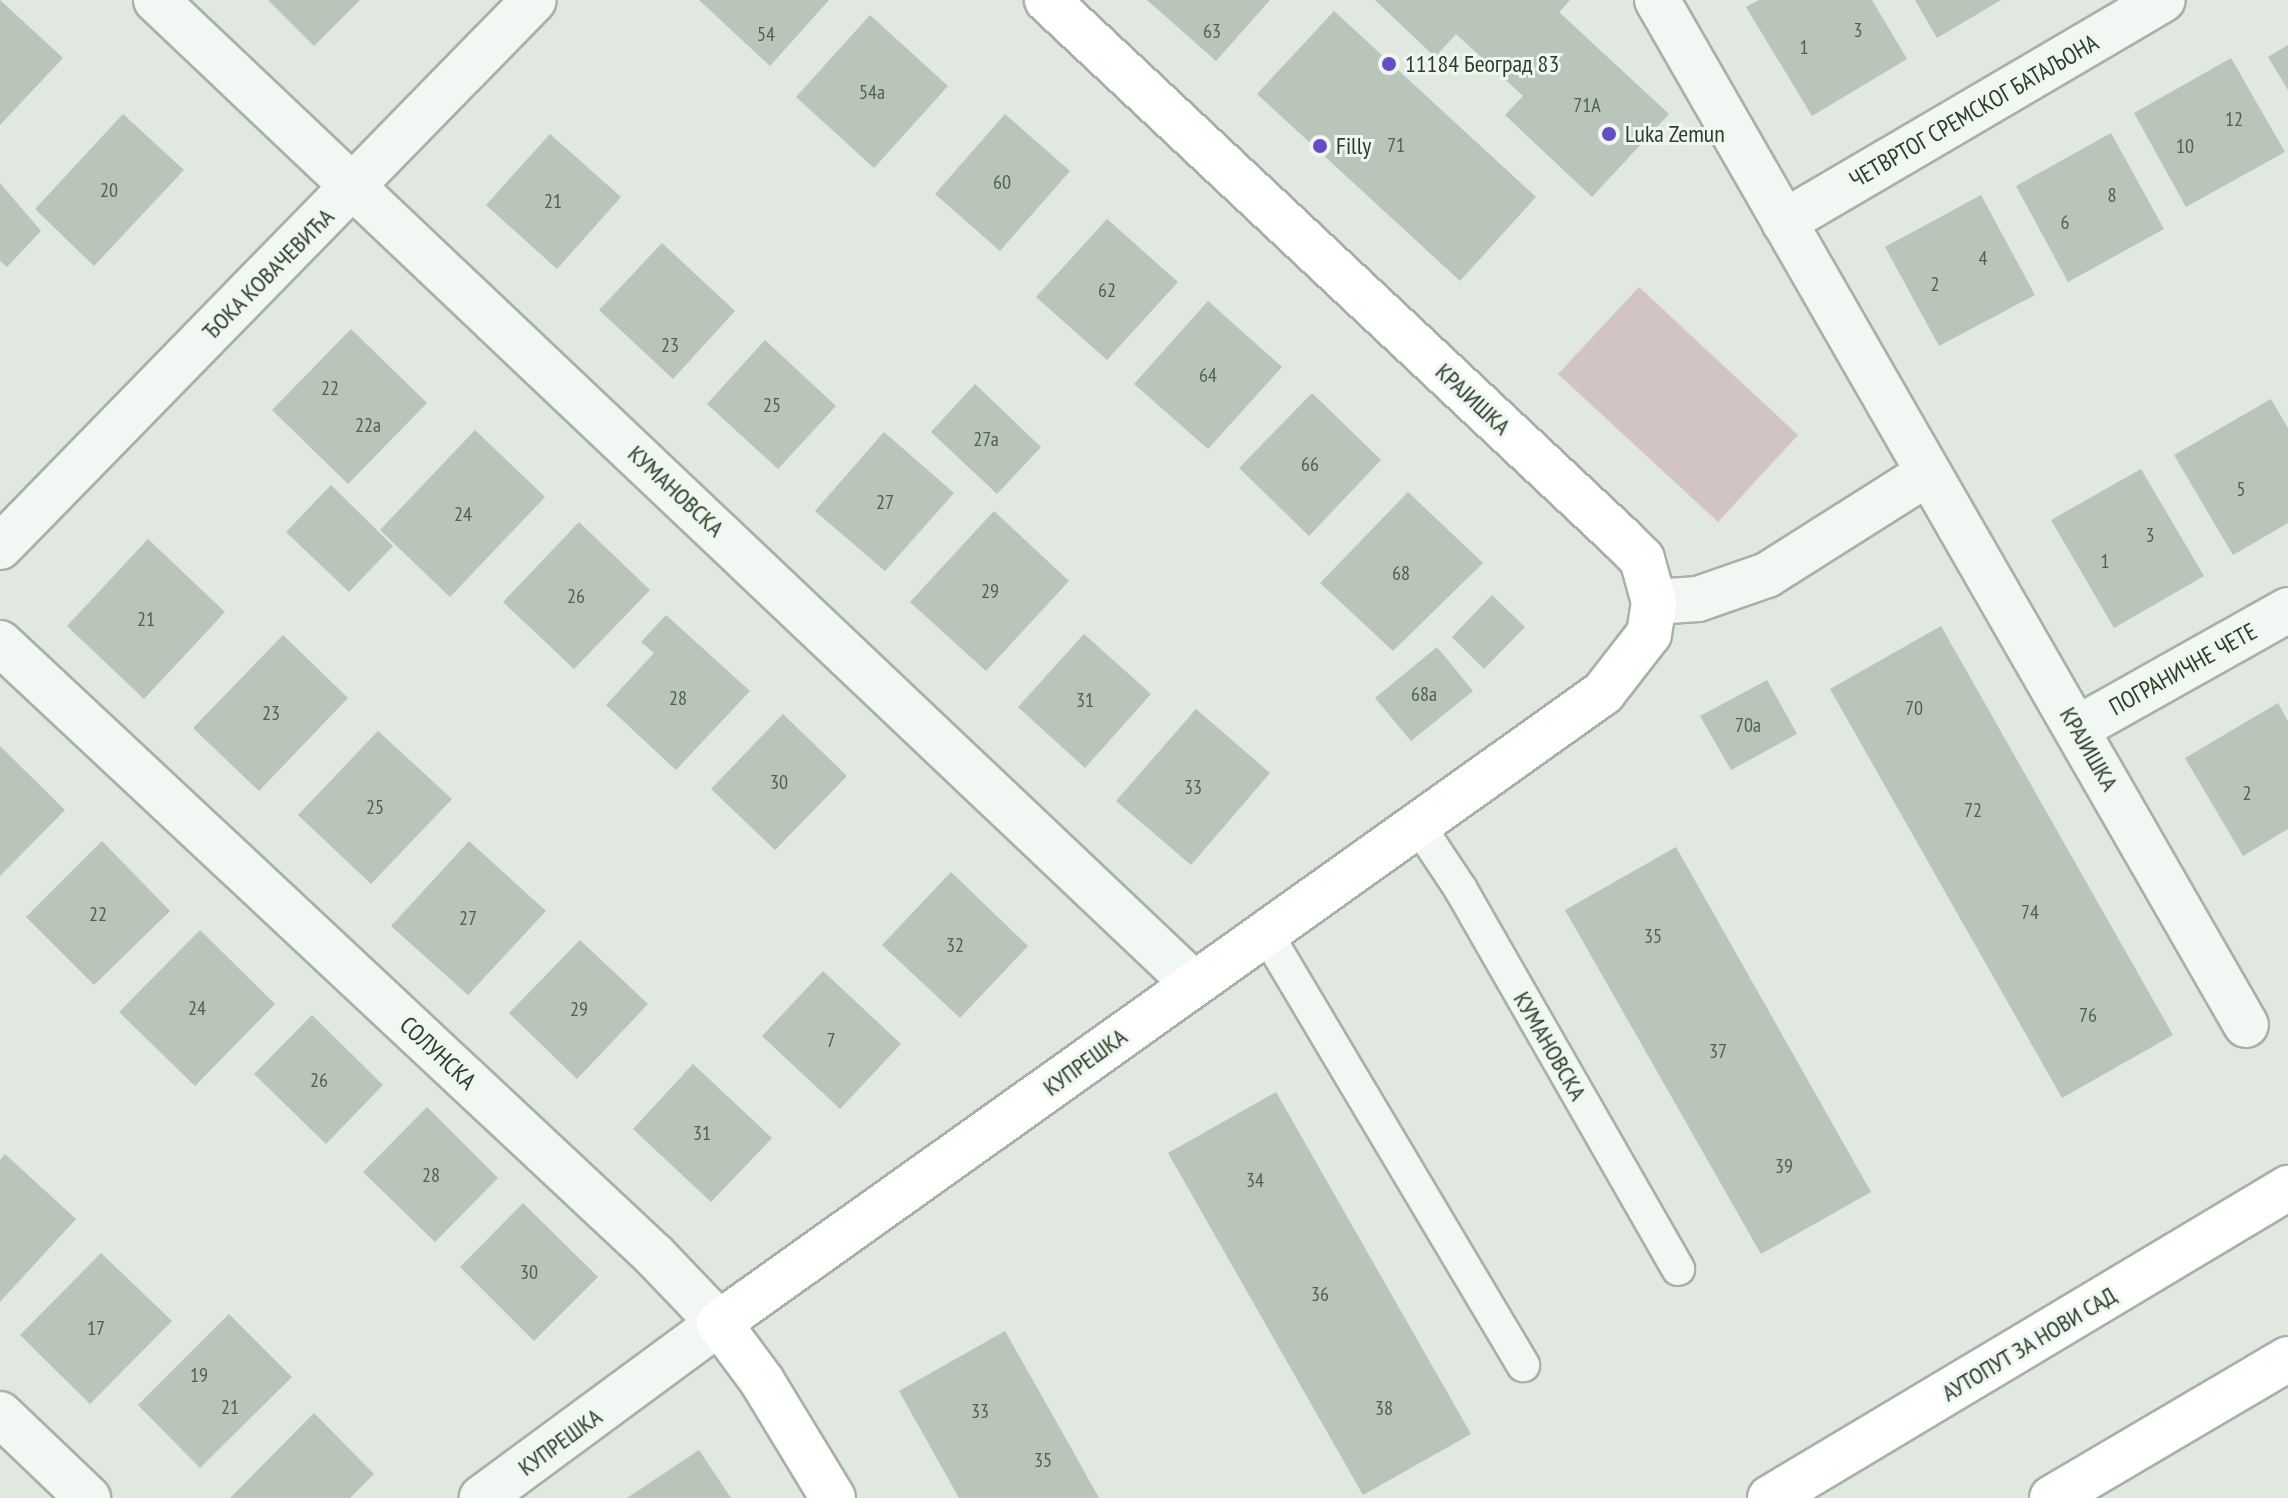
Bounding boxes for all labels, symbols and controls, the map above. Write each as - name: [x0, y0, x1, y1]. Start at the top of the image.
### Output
- house number: 3: [1854, 18, 1862, 42]
- house number: 63: [1203, 19, 1221, 43]
- house number: 54: [757, 22, 775, 46]
- street label: ЧЕТВРТОГ СРЕМСКОГ БАТАЉОНА: [1844, 27, 2104, 195]
- house number: 1: [1800, 35, 1808, 59]
- place label: 11184 Београд 83: [1405, 50, 1559, 78]
- marker: 11184 Београд 83: [1380, 55, 1398, 73]
- house number: 54a: [859, 80, 885, 104]
- house number: 71А: [1573, 93, 1601, 117]
- house number: 12: [2225, 107, 2243, 131]
- place label: Luka Zemun: [1625, 120, 1725, 148]
- marker: Luka Zemun: [1600, 125, 1618, 143]
- place label: Filly: [1336, 132, 1371, 160]
- house number: 71: [1387, 133, 1405, 157]
- house number: 10: [2176, 134, 2194, 158]
- marker: Filly: [1311, 137, 1329, 155]
- house number: 60: [993, 170, 1011, 194]
- house number: 20: [100, 178, 118, 202]
- house number: 8: [2108, 183, 2116, 207]
- house number: 21: [544, 189, 562, 213]
- street label: ЂОКА КОВАЧЕВИЋА: [196, 202, 340, 346]
- house number: 6: [2061, 210, 2069, 234]
- house number: 4: [1979, 246, 1987, 270]
- house number: 2: [1931, 272, 1939, 296]
- house number: 62: [1098, 278, 1116, 302]
- house number: 23: [661, 333, 679, 357]
- street label: КРАЈИШКА: [1430, 357, 1516, 441]
- house number: 64: [1199, 363, 1217, 387]
- house number: 22: [321, 376, 339, 400]
- house number: 25: [763, 393, 781, 417]
- house number: 22a: [355, 413, 381, 437]
- house number: 27a: [973, 427, 999, 451]
- street label: КУМАНОВСКА: [622, 439, 730, 543]
- house number: 66: [1301, 452, 1319, 476]
- house number: 5: [2237, 477, 2245, 501]
- house number: 27: [876, 490, 894, 514]
- house number: 24: [454, 502, 472, 526]
- house number: 3: [2146, 523, 2154, 547]
- house number: 1: [2101, 549, 2109, 573]
- house number: 68: [1392, 561, 1410, 585]
- house number: 29: [981, 579, 999, 603]
- house number: 26: [567, 584, 585, 608]
- house number: 21: [137, 607, 155, 631]
- street label: ПОГРАНИЧНЕ ЧЕТЕ: [2104, 617, 2262, 721]
- house number: 68a: [1411, 682, 1437, 706]
- house number: 28: [669, 686, 687, 710]
- house number: 31: [1076, 688, 1094, 712]
- house number: 70: [1905, 696, 1923, 720]
- house number: 23: [262, 701, 280, 725]
- street label: КРАЈИШКА: [2054, 702, 2124, 796]
- house number: 70a: [1735, 713, 1761, 737]
- house number: 30: [770, 770, 788, 794]
- house number: 33: [1184, 775, 1202, 799]
- house number: 2: [2243, 781, 2251, 805]
- house number: 25: [366, 795, 384, 819]
- house number: 72: [1964, 798, 1982, 822]
- house number: 74: [2021, 900, 2039, 924]
- house number: 22: [89, 902, 107, 926]
- house number: 27: [459, 906, 477, 930]
- house number: 35: [1644, 924, 1662, 948]
- house number: 32: [946, 933, 964, 957]
- street label: КУМАНОВСКА: [1507, 987, 1593, 1105]
- house number: 24: [188, 996, 206, 1020]
- house number: 29: [570, 997, 588, 1021]
- house number: 76: [2079, 1003, 2097, 1027]
- street label: СОЛУНСКА: [394, 1011, 482, 1095]
- street label: КУПРЕШКА: [1038, 1022, 1132, 1102]
- house number: 7: [827, 1028, 835, 1052]
- house number: 37: [1709, 1039, 1727, 1063]
- house number: 26: [310, 1068, 328, 1092]
- house number: 31: [693, 1121, 711, 1145]
- house number: 39: [1775, 1154, 1793, 1178]
- house number: 28: [422, 1163, 440, 1187]
- house number: 34: [1246, 1168, 1264, 1192]
- house number: 30: [520, 1260, 538, 1284]
- street label: АУТОПУТ ЗА НОВИ САД: [1936, 1280, 2122, 1408]
- house number: 36: [1311, 1282, 1329, 1306]
- house number: 17: [87, 1316, 105, 1340]
- house number: 19: [190, 1363, 208, 1387]
- house number: 21: [221, 1395, 239, 1419]
- house number: 38: [1375, 1396, 1393, 1420]
- house number: 33: [971, 1399, 989, 1423]
- street label: КУПРЕШКА: [513, 1402, 607, 1482]
- house number: 35: [1034, 1448, 1052, 1472]

